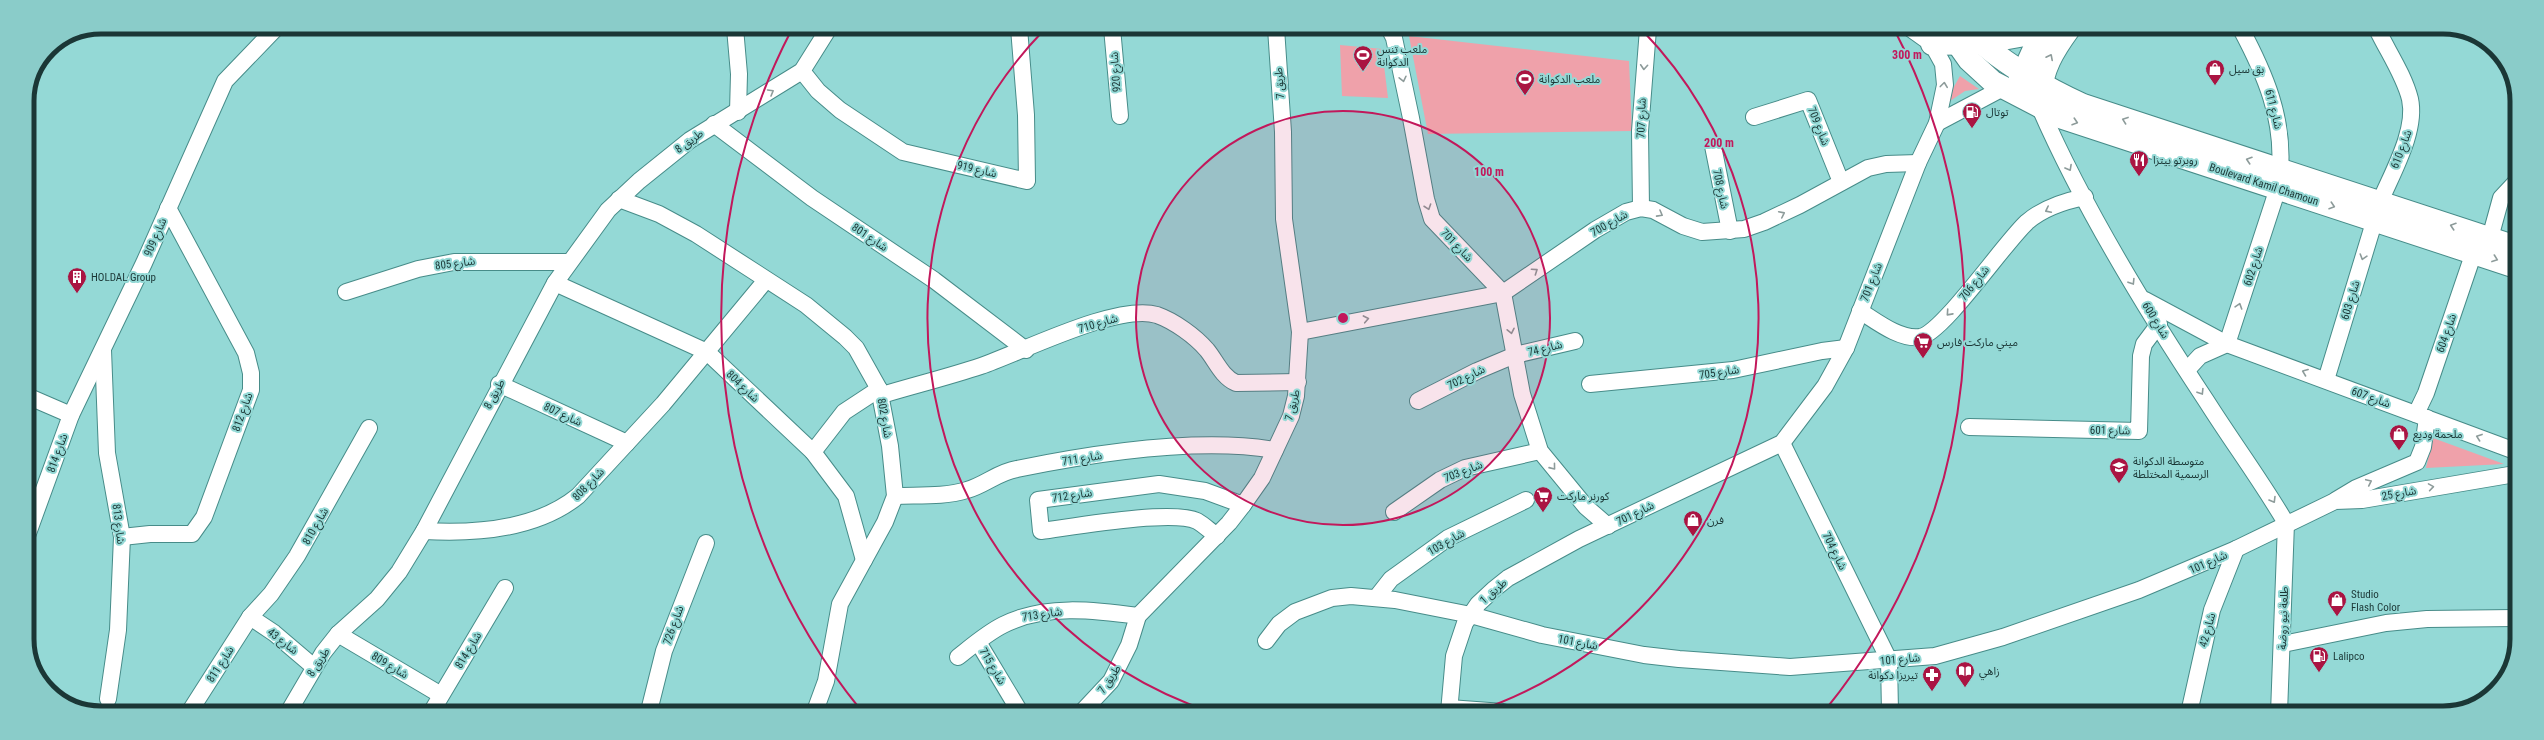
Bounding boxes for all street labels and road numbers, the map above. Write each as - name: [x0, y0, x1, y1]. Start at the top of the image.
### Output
- street label: شارع 920: [1108, 51, 1124, 93]
- street label: 7 طريق: [1272, 67, 1287, 99]
- street label: شارع 611: [2261, 88, 2285, 131]
- street label: شارع 707: [1634, 97, 1650, 138]
- street label: شارع 709: [1804, 105, 1832, 148]
- street label: طريق 8: [673, 127, 706, 156]
- street label: شارع 610: [2388, 128, 2416, 171]
- street label: شارع 919: [956, 159, 998, 181]
- street label: Boulevard Kamil Chamoun: [2208, 161, 2320, 208]
- street label: شارع 708: [1709, 168, 1731, 211]
- street label: شارع 700: [1589, 208, 1631, 240]
- street label: شارع 909: [141, 216, 171, 259]
- street label: شارع 801: [849, 221, 890, 255]
- street label: شارع 701: [1437, 226, 1476, 265]
- street label: شارع 602: [2241, 245, 2267, 288]
- street label: شارع 805: [434, 255, 476, 273]
- street label: شارع 701: [1858, 261, 1886, 304]
- street label: شارع 706: [1957, 263, 1993, 304]
- street label: شارع 603: [2338, 279, 2364, 322]
- street label: شارع 600: [2139, 300, 2172, 342]
- street label: شارع 710: [1077, 312, 1120, 336]
- street label: شارع 604: [2434, 312, 2460, 355]
- street label: شارع 74: [1527, 338, 1564, 360]
- street label: شارع 702: [1445, 363, 1488, 393]
- street label: شارع 705: [1698, 363, 1740, 383]
- street label: شارع 804: [723, 368, 762, 406]
- street label: طريق 8: [481, 377, 508, 411]
- street label: شارع 607: [2349, 384, 2392, 412]
- street label: 7 طريق: [1282, 388, 1303, 422]
- street label: شارع 812: [229, 391, 257, 434]
- street label: شارع 802: [874, 397, 894, 440]
- street label: شارع 807: [541, 400, 584, 430]
- street label: شارع 601: [2090, 424, 2131, 438]
- street label: شارع 814: [44, 432, 72, 475]
- street label: شارع 711: [1061, 449, 1104, 469]
- street label: شارع 703: [1442, 458, 1485, 486]
- street label: شارع 808: [570, 465, 608, 504]
- street label: شارع 25: [2381, 484, 2418, 504]
- street label: شارع 712: [1051, 486, 1093, 506]
- street label: شارع 701: [1614, 499, 1657, 529]
- street label: شارع 813: [109, 503, 127, 545]
- street label: شارع 810: [300, 505, 332, 547]
- street label: شارع 103: [1426, 527, 1468, 559]
- street label: شارع 704: [1819, 530, 1849, 573]
- street label: شارع 101: [2187, 548, 2230, 577]
- street label: طريق 1: [1477, 576, 1509, 607]
- street label: طلعة نيو روضة: [2276, 586, 2291, 650]
- street label: شارع 726: [660, 604, 688, 647]
- street label: شارع 713: [1021, 605, 1063, 625]
- street label: شارع 42: [2197, 611, 2219, 649]
- street label: شارع 43: [264, 626, 301, 658]
- street label: شارع 814: [452, 629, 485, 671]
- street label: شارع 101: [1557, 632, 1599, 654]
- street label: شارع 811: [204, 644, 238, 685]
- street label: طريق 8: [304, 645, 333, 679]
- street label: شارع 715: [976, 646, 1009, 688]
- street label: شارع 809: [369, 649, 411, 682]
- street label: شارع 101: [1879, 651, 1921, 669]
- street label: 7 طريق: [1095, 663, 1124, 696]

